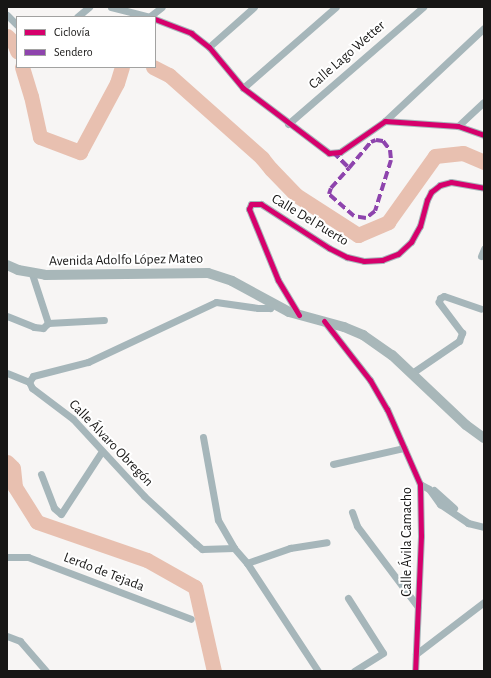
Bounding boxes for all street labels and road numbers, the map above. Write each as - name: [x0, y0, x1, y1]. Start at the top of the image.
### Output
- street label: Calle Lago Wetter: [305, 17, 389, 93]
- street label: Calle Del Puerto: [268, 190, 352, 250]
- street label: Avenida Adolfo López Mateo: [49, 250, 203, 270]
- street label: Calle Álvaro Obregón: [65, 396, 157, 490]
- street label: Calle Ávila Camacho: [399, 487, 415, 597]
- street label: Lerdo de Tejada: [61, 549, 147, 595]

